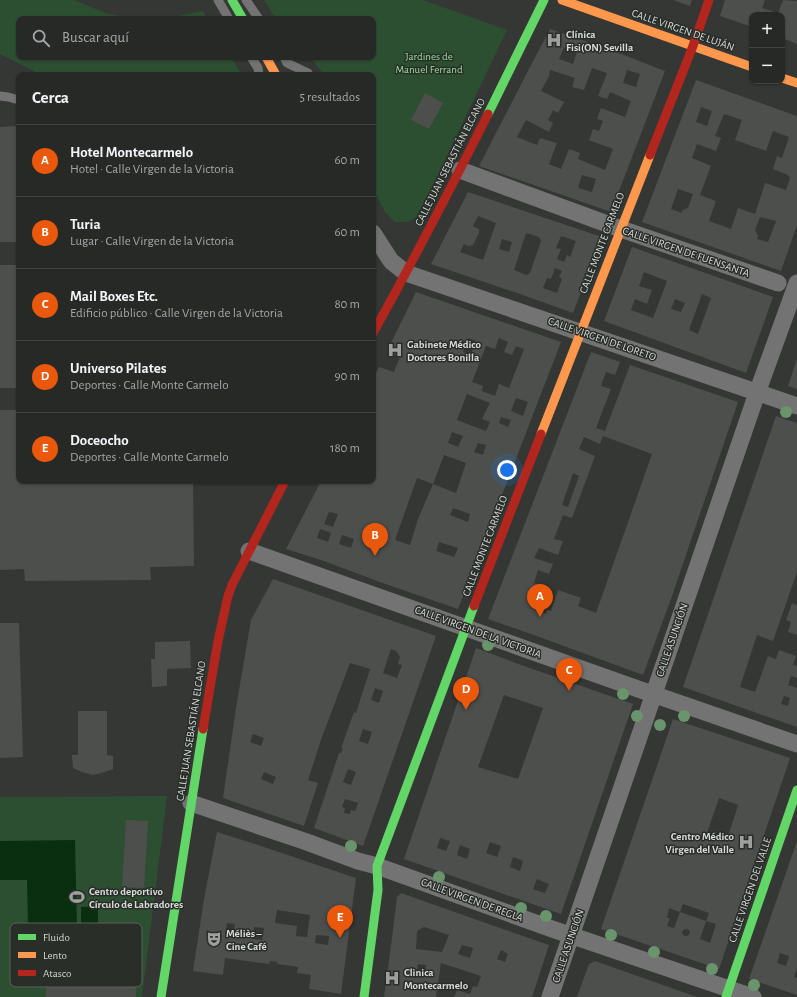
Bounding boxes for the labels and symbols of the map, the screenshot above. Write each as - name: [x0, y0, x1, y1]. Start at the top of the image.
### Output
- street label: CALLE VIRGEN DE LUJÁN: [630, 6, 736, 53]
- place label: Clínica Fisi(ON) Sevilla: [566, 29, 634, 53]
- hospital icon: Clínica Fisi(ON) Sevilla: [545, 31, 563, 49]
- park label: Jardines de Manuel Ferrand: [395, 51, 463, 75]
- street label: CALLE JUAN SEBASTIÁN ELCANO: [412, 96, 487, 228]
- street label: CALLE MONTE CARMELO: [578, 191, 626, 295]
- street label: CALLE VIRGEN DE FUENSANTA: [621, 225, 751, 279]
- street label: CALLE VIRGEN DE LORETO: [547, 315, 657, 363]
- place label: Gabinete Médico Doctores Bonilla: [407, 339, 482, 363]
- hospital icon: Gabinete Médico Doctores Bonilla: [386, 341, 404, 359]
- your location: [497, 460, 517, 480]
- street label: CALLE MONTE CARMELO: [461, 494, 509, 598]
- pin: B: [362, 523, 388, 556]
- pin: A: [527, 584, 553, 617]
- street label: CALLE ASUNCIÓN: [653, 601, 690, 678]
- street label: CALLE VIRGEN DE LA VICTORIA: [413, 604, 543, 660]
- pin: C: [556, 658, 582, 691]
- street label: CALLE JUAN SEBASTIÁN ELCANO: [173, 660, 208, 802]
- pin: D: [453, 677, 479, 710]
- place label: Centro Médico Virgen del Valle: [665, 831, 735, 855]
- hospital icon: Centro Médico Virgen del Valle: [737, 833, 755, 851]
- street label: CALLE VIRGEN DEL VALLE: [727, 835, 773, 944]
- street label: CALLE VIRGEN DE REGLA: [420, 876, 525, 924]
- place label: Centro deportivo Círculo de Labradores: [89, 886, 183, 910]
- sports icon: Centro deportivo Círculo de Labradores: [68, 888, 86, 906]
- pin: E: [327, 905, 353, 938]
- street label: CALLE ASUNCIÓN: [549, 907, 586, 984]
- legend: [10, 923, 142, 987]
- place label: Méliès – Cine Café: [226, 928, 267, 952]
- theatre icon: Méliès – Cine Café: [205, 930, 223, 948]
- text: Fluido: [43, 932, 70, 943]
- text: Lento: [43, 950, 67, 961]
- place label: Clinica Montecarmelo: [404, 967, 469, 991]
- text: Atasco: [43, 968, 71, 979]
- hospital icon: Clinica Montecarmelo: [383, 969, 401, 987]

